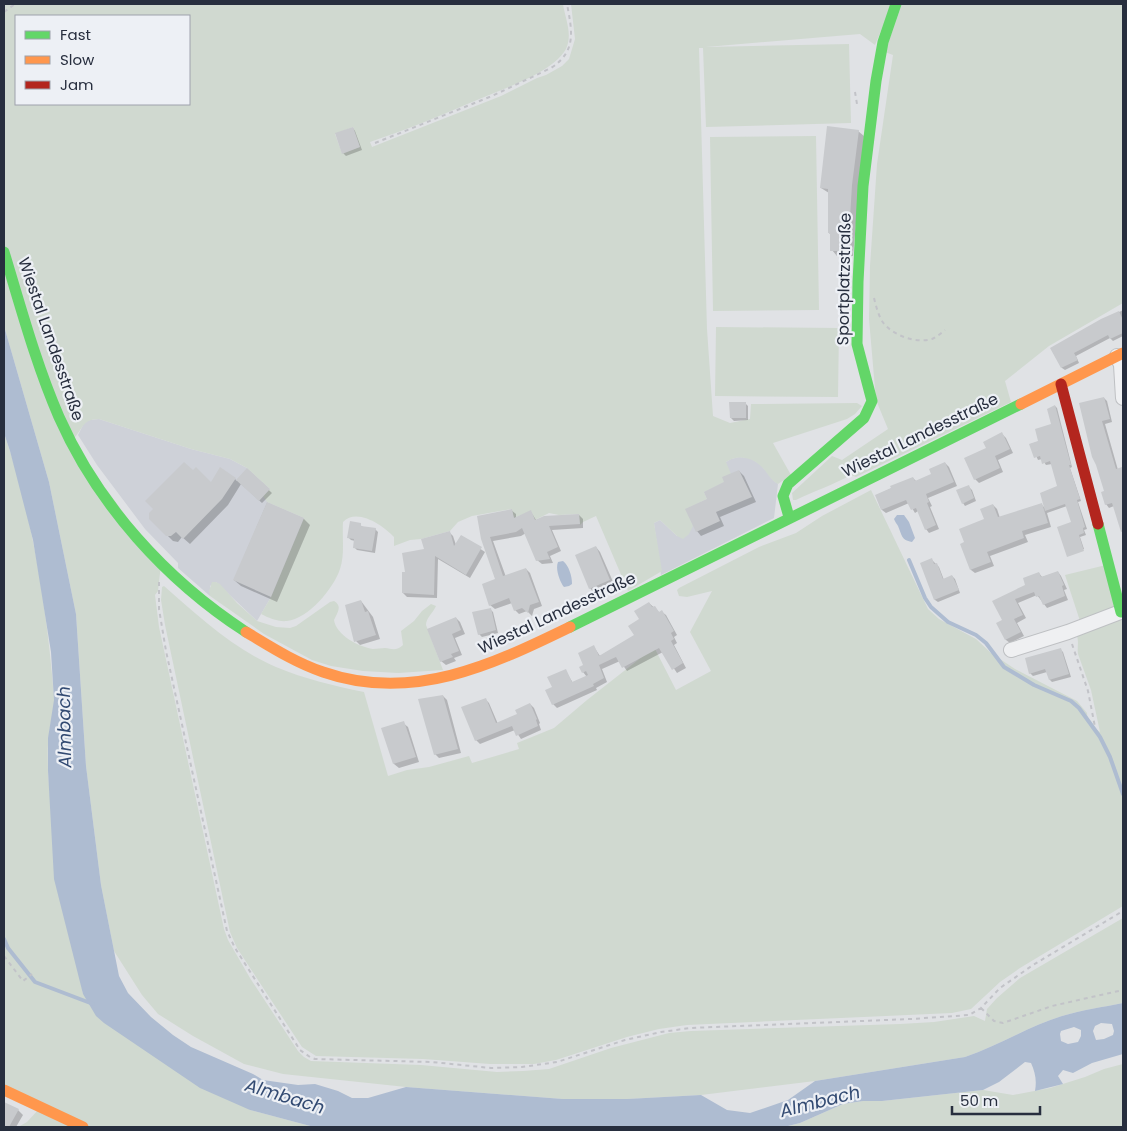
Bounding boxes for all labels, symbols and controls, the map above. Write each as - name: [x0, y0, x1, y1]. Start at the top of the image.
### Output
- legend: [15, 15, 190, 105]
- text: Fast: [60, 24, 91, 45]
- text: Slow: [60, 49, 95, 70]
- text: Jam: [60, 74, 94, 95]
- street label: Sportplatzstraße: [831, 212, 857, 346]
- street label: Wiestal Landesstraße: [12, 254, 90, 424]
- street label: Wiestal Landesstraße: [838, 387, 1002, 483]
- street label: Wiestal Landesstraße: [474, 566, 640, 660]
- water label: Almbach: [51, 686, 77, 769]
- water label: Almbach: [241, 1072, 328, 1120]
- water label: Almbach: [776, 1079, 863, 1123]
- scale bar: [952, 1084, 1040, 1116]
- text: 50 m: [960, 1090, 998, 1111]

